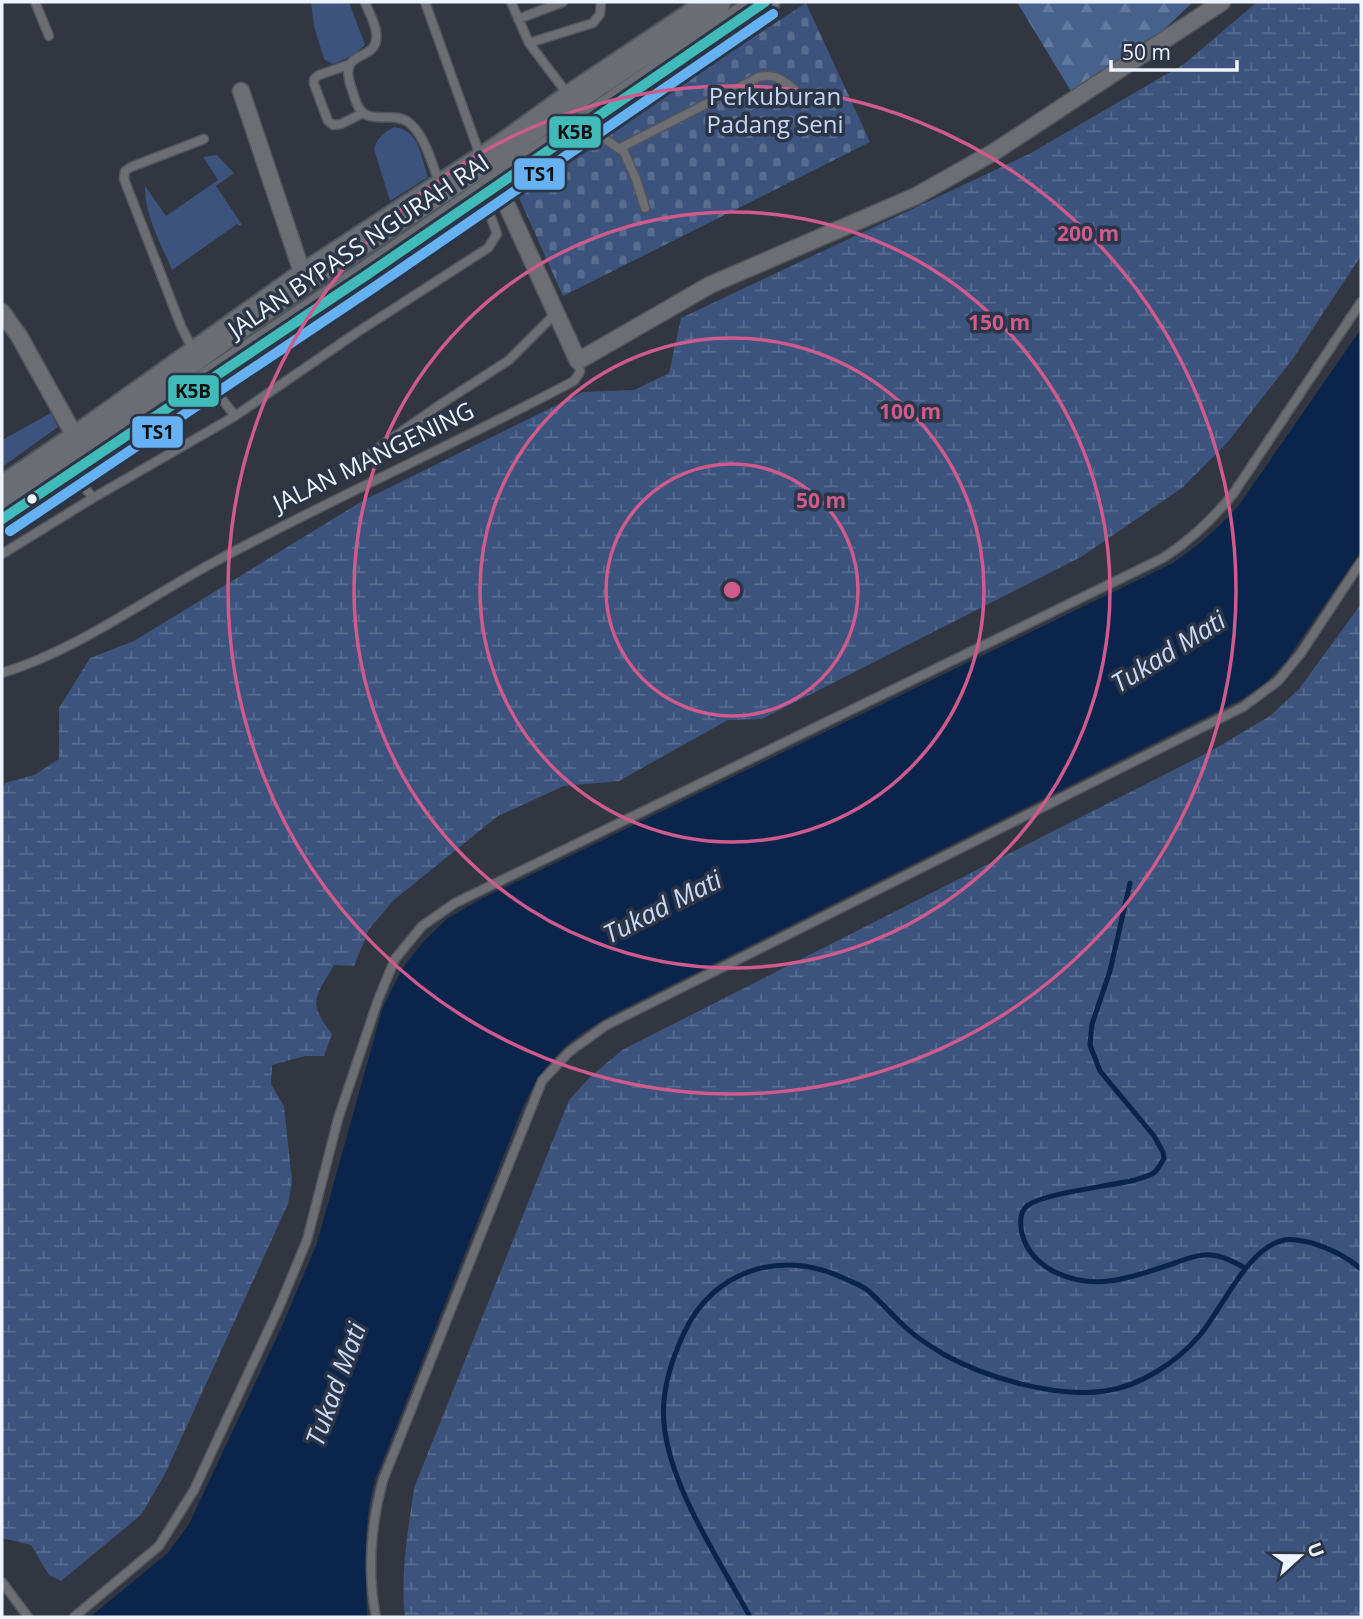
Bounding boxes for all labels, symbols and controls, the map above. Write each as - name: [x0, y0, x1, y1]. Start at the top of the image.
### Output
- scale bar: [1111, 28, 1237, 72]
- text: 50 m: [1122, 38, 1171, 66]
- park label: Perkuburan Padang Seni: [706, 79, 844, 140]
- line badge: K5B: [548, 115, 602, 149]
- text: K5B: [557, 119, 593, 145]
- street label: JALAN BYPASS NGURAH RAI: [219, 145, 495, 346]
- line badge: TS1: [513, 157, 566, 191]
- text: TS1: [524, 161, 556, 187]
- text: 200 m: [1057, 219, 1119, 247]
- text: 150 m: [968, 308, 1030, 336]
- line badge: K5B: [167, 374, 220, 408]
- text: K5B: [175, 378, 211, 404]
- street label: JALAN MANGENING: [265, 393, 479, 520]
- text: 100 m: [879, 397, 941, 425]
- line badge: TS1: [131, 415, 184, 449]
- text: TS1: [142, 419, 174, 445]
- text: 50 m: [796, 486, 846, 514]
- unlabelled marker: [25, 492, 39, 506]
- centre of rings: [720, 578, 744, 602]
- water label: Tukad Mati: [1104, 601, 1232, 700]
- water label: Tukad Mati: [596, 861, 728, 951]
- water label: Tukad Mati: [296, 1317, 374, 1451]
- north arrow: [1265, 1521, 1335, 1591]
- text: U: [1301, 1539, 1331, 1561]

